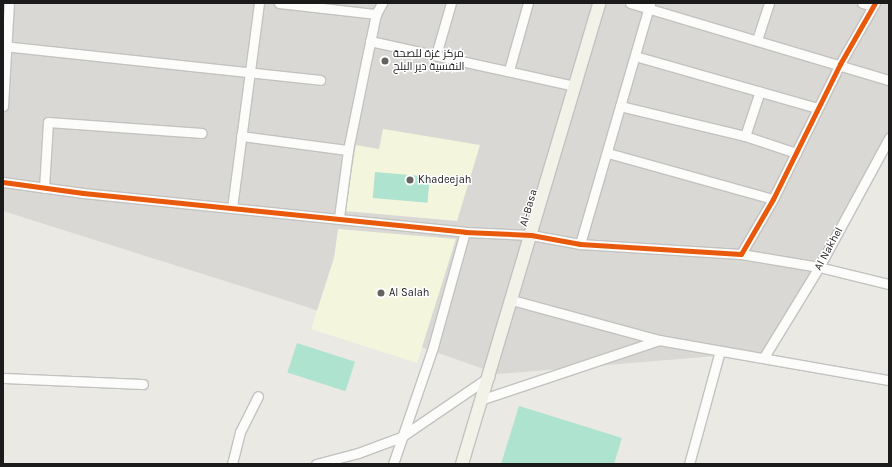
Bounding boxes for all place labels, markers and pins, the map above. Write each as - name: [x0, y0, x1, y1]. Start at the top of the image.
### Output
- place label: مركز غزة للصحة النفسية دير البلح: [393, 48, 465, 74]
- marker: مركز غزة للصحة النفسية دير البلح: [380, 56, 390, 66]
- place label: Khadeejah: [418, 173, 471, 187]
- marker: Khadeejah: [405, 175, 415, 185]
- place label: Al Salah: [389, 286, 429, 300]
- marker: Al Salah: [376, 288, 386, 298]

